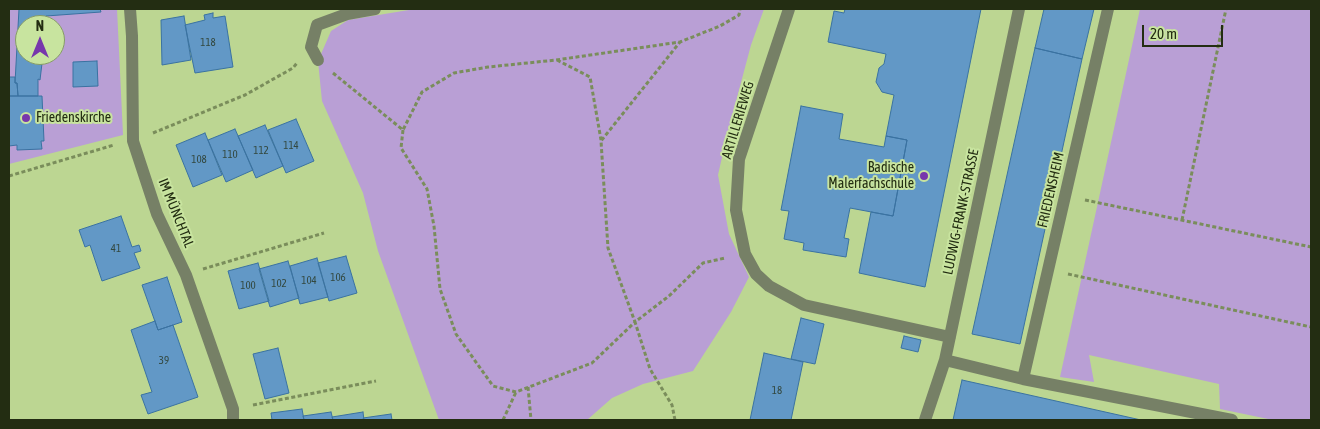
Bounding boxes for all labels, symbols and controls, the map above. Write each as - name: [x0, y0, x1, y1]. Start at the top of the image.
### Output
- north arrow: [15, 15, 65, 65]
- scale bar: [1145, 15, 1226, 47]
- text: N: [36, 18, 44, 34]
- text: 20 m: [1150, 25, 1177, 42]
- house number: 118: [200, 36, 216, 50]
- street label: ARTILLERIEWEG: [718, 79, 758, 161]
- place label: Friedenskirche: [36, 110, 111, 126]
- marker: Friedenskirche: [20, 112, 32, 124]
- house number: 114: [283, 139, 299, 153]
- house number: 112: [253, 144, 269, 158]
- house number: 110: [222, 148, 238, 162]
- street label: LUDWIG-FRANK-STRASSE: [940, 148, 982, 276]
- street label: FRIEDENSHEIM: [1034, 151, 1068, 229]
- house number: 108: [191, 153, 207, 167]
- place label: Badische Malerfachschule: [828, 160, 914, 192]
- marker: Badische Malerfachschule: [918, 170, 930, 182]
- street label: IM MÜNCHTAL: [155, 176, 197, 250]
- house number: 41: [111, 242, 121, 256]
- house number: 106: [330, 271, 346, 285]
- house number: 104: [301, 274, 317, 288]
- house number: 102: [271, 277, 287, 291]
- house number: 100: [240, 279, 256, 293]
- house number: 39: [159, 354, 169, 368]
- house number: 18: [772, 384, 782, 398]

